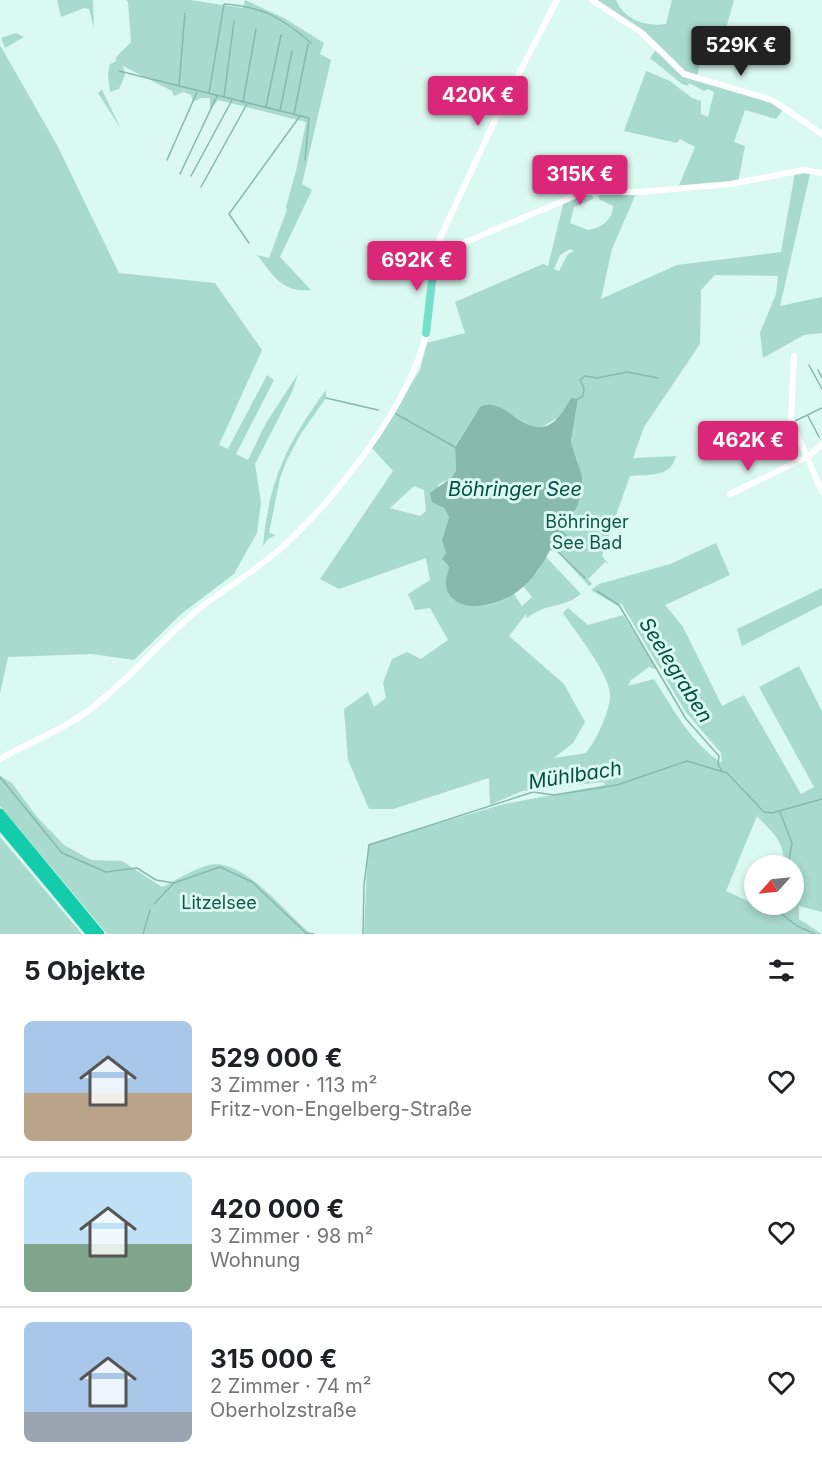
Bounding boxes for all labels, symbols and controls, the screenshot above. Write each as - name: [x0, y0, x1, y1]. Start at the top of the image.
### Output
- pin: 529K €: [692, 26, 790, 77]
- text: 529K €: [705, 33, 777, 57]
- pin: 420K €: [429, 76, 527, 127]
- text: 420K €: [442, 83, 514, 107]
- pin: 315K €: [531, 155, 629, 206]
- text: 315K €: [546, 162, 614, 186]
- pin: 692K €: [368, 241, 466, 292]
- text: 692K €: [381, 248, 453, 272]
- pin: 462K €: [699, 421, 797, 472]
- text: 462K €: [712, 428, 784, 452]
- water label: Böhringer See: [448, 477, 582, 501]
- park label: Böhringer See Bad: [545, 511, 629, 553]
- water label: Seelegraben: [634, 613, 718, 727]
- water label: Mühlbach: [527, 756, 623, 794]
- north arrow: [744, 855, 804, 915]
- map controls: [744, 855, 804, 915]
- park label: Litzelsee: [181, 892, 257, 913]
- icon: filters: [765, 954, 798, 987]
- text: 5 Objekte: [24, 955, 146, 986]
- text: 529 000 €: [210, 1042, 343, 1073]
- icon: home: [72, 1045, 144, 1117]
- icon: heart: [765, 1065, 798, 1098]
- text: 3 Zimmer · 113 m²: [210, 1073, 377, 1097]
- text: Fritz-von-Engelberg-Straße: [210, 1097, 472, 1121]
- text: 420 000 €: [210, 1193, 344, 1224]
- icon: home: [72, 1196, 144, 1268]
- icon: heart: [765, 1216, 798, 1249]
- text: 3 Zimmer · 98 m²: [210, 1224, 373, 1248]
- text: Wohnung: [210, 1248, 300, 1272]
- text: 315 000 €: [210, 1343, 337, 1374]
- icon: home: [72, 1346, 144, 1418]
- icon: heart: [765, 1366, 798, 1399]
- text: 2 Zimmer · 74 m²: [210, 1374, 372, 1398]
- text: Oberholzstraße: [210, 1398, 357, 1422]

